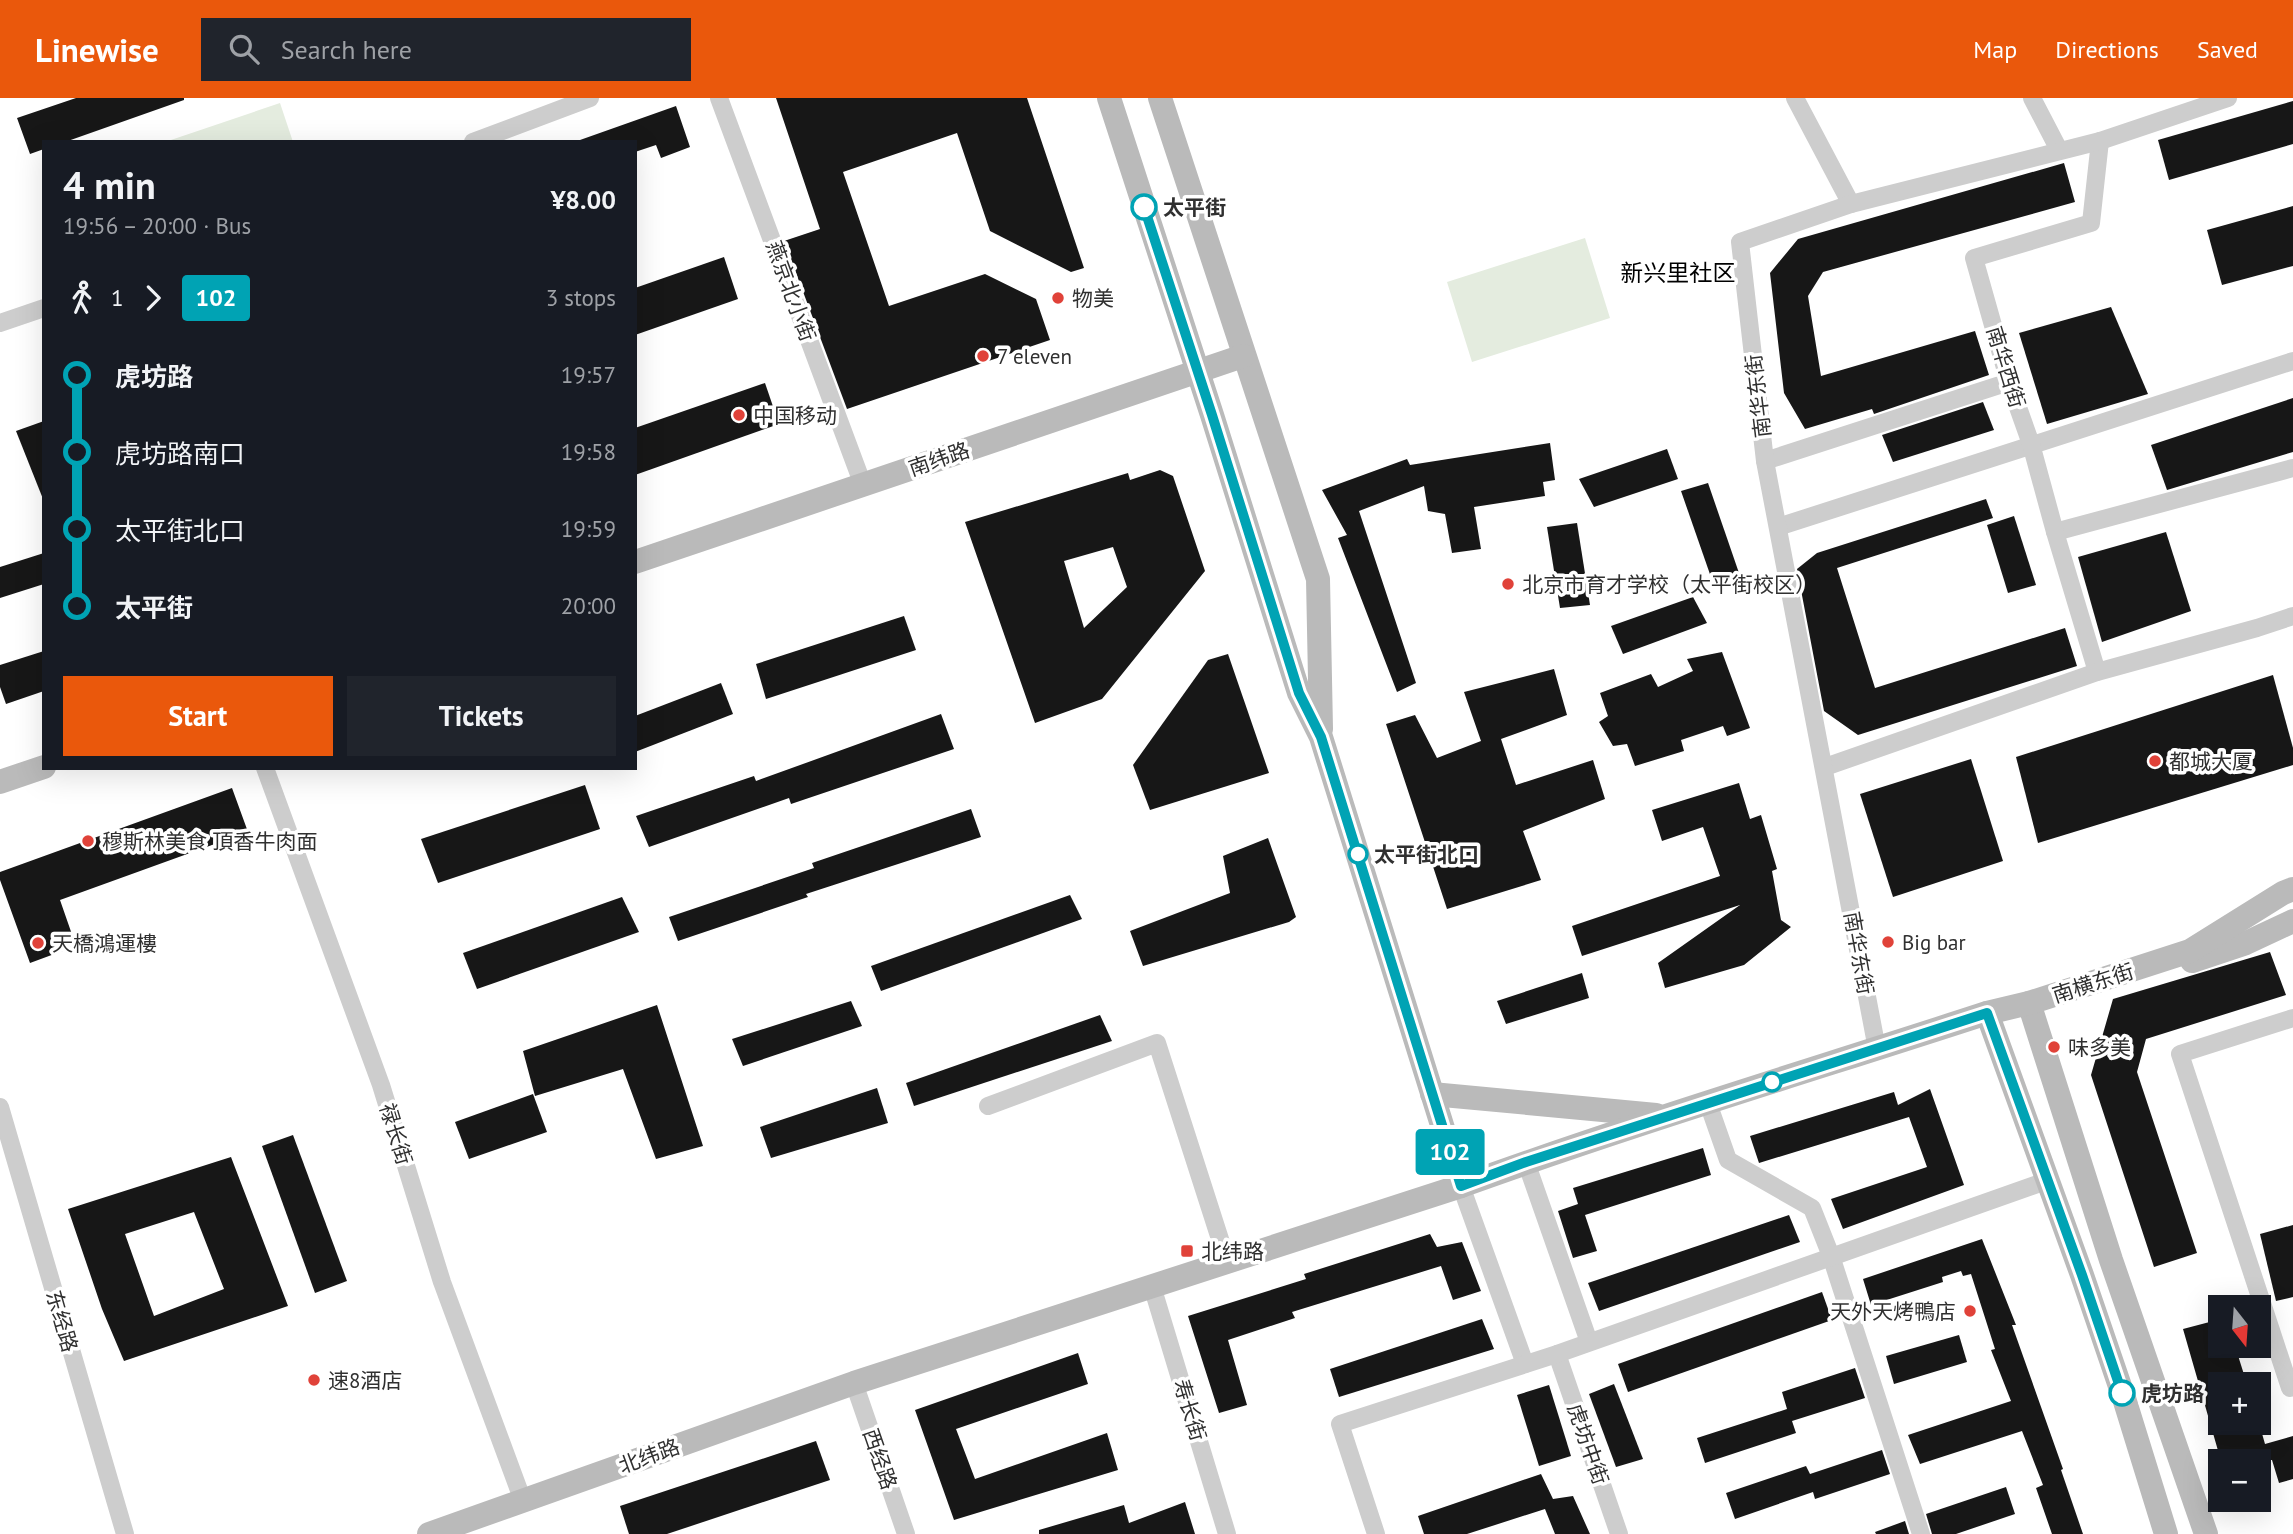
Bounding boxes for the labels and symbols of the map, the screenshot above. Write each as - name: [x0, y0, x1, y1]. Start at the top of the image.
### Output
- marker: 太平街: [1131, 194, 1157, 220]
- place label: 太平街: [1163, 194, 1226, 221]
- street label: 燕京北小街: [760, 237, 822, 345]
- district label: 新兴里社区: [1621, 258, 1736, 287]
- place label: 物美: [1072, 285, 1114, 312]
- marker: 物美: [1050, 290, 1066, 306]
- street label: 南华西街: [1981, 323, 2031, 411]
- place label: 7 eleven: [997, 343, 1072, 370]
- marker: 7 eleven: [975, 348, 991, 364]
- street label: 南华东街: [1739, 353, 1777, 439]
- place label: 中国移动: [753, 402, 837, 429]
- marker: 中国移动: [731, 407, 747, 423]
- street label: 南纬路: [905, 436, 973, 482]
- place label: 北京市育才学校（太平街校区）: [1522, 571, 1816, 598]
- marker: 北京市育才学校（太平街校区）: [1500, 576, 1516, 592]
- place label: 都城大厦: [2169, 748, 2253, 775]
- marker: 都城大厦: [2147, 753, 2163, 769]
- place label: 穆斯林美食 頂香牛肉面: [102, 828, 318, 855]
- marker: 穆斯林美食 頂香牛肉面: [80, 833, 96, 849]
- place label: 太平街北口: [1374, 841, 1479, 868]
- marker: 太平街北口: [1348, 844, 1368, 864]
- street label: 南华东街: [1838, 909, 1880, 997]
- place label: Big bar: [1902, 929, 1966, 956]
- place label: 天橋鴻運樓: [52, 930, 157, 957]
- marker: Big bar: [1880, 934, 1896, 950]
- marker: 天橋鴻運樓: [30, 935, 46, 951]
- street label: 南横东街: [2049, 957, 2137, 1009]
- place label: 味多美: [2068, 1034, 2131, 1061]
- marker: 味多美: [2046, 1039, 2062, 1055]
- unlabelled marker: [1762, 1072, 1782, 1092]
- street label: 禄长街: [374, 1100, 418, 1168]
- line badge: 102: [1410, 1129, 1490, 1175]
- place label: 北纬路: [1201, 1238, 1264, 1265]
- marker: 北纬路: [1179, 1243, 1195, 1259]
- street label: 东经路: [40, 1287, 84, 1355]
- north arrow: [2208, 1295, 2272, 1358]
- place label: 天外天烤鴨店: [1830, 1298, 1956, 1325]
- marker: 天外天烤鴨店: [1962, 1303, 1978, 1319]
- place label: 速8酒店: [328, 1367, 402, 1394]
- marker: 速8酒店: [306, 1372, 322, 1388]
- street label: 寿长街: [1168, 1376, 1212, 1444]
- marker: 虎坊路: [2109, 1380, 2135, 1406]
- place label: 虎坊路: [2141, 1380, 2204, 1407]
- street label: 虎坊中街: [1562, 1400, 1614, 1488]
- street label: 西经路: [857, 1425, 903, 1493]
- street label: 北纬路: [615, 1433, 683, 1479]

